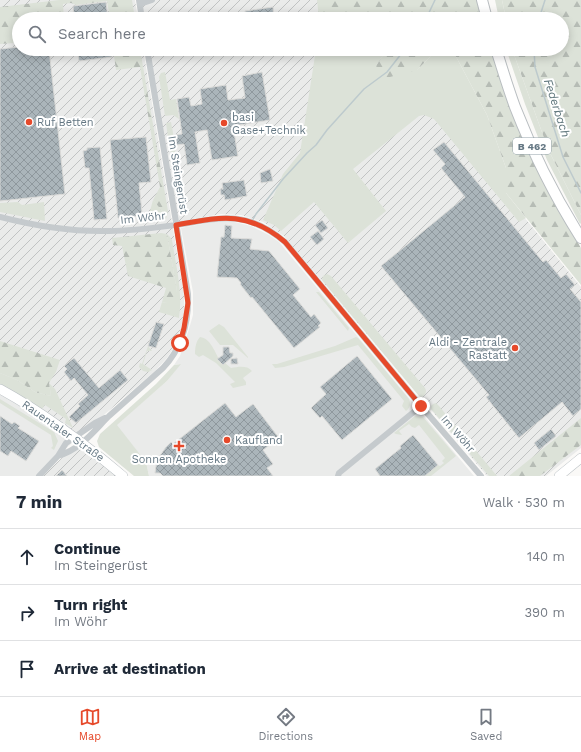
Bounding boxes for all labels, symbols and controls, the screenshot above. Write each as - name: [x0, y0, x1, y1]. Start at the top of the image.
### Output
- search box: [12, 12, 569, 56]
- icon: search: [26, 23, 48, 45]
- text: Search here: [58, 25, 146, 43]
- water label: Federbach: [541, 77, 573, 139]
- place label: basi Gase+Technik: [232, 111, 306, 137]
- place label: Ruf Betten: [37, 116, 94, 129]
- marker: Ruf Betten: [24, 117, 34, 127]
- marker: basi Gase+Technik: [219, 118, 229, 128]
- street label: Im Steingerüst: [165, 135, 191, 215]
- road number: B 462: [513, 138, 551, 154]
- street label: Im Wöhr: [120, 209, 167, 227]
- route start: [171, 334, 189, 352]
- place label: Aldi - Zentrale Rastatt: [429, 336, 507, 362]
- marker: Aldi - Zentrale Rastatt: [510, 343, 520, 353]
- route end: [412, 397, 430, 415]
- street label: Rauentaler Straße: [19, 398, 107, 464]
- street label: Im Wöhr: [438, 413, 478, 456]
- place label: Kaufland: [235, 434, 283, 447]
- marker: Kaufland: [222, 435, 232, 445]
- marker: Sonnen Apotheke: [174, 441, 184, 451]
- place label: Sonnen Apotheke: [132, 453, 226, 466]
- text: 7 min: [16, 492, 62, 512]
- text: Walk · 530 m: [483, 495, 565, 510]
- text: Continue: [54, 540, 121, 558]
- icon: ahead: [16, 546, 38, 568]
- text: 140 m: [527, 549, 565, 564]
- text: Im Steingerüst: [54, 558, 147, 573]
- text: Turn right: [54, 596, 127, 614]
- icon: right: [16, 602, 38, 624]
- text: 390 m: [524, 605, 565, 620]
- text: Im Wöhr: [54, 614, 108, 629]
- icon: arrive: [16, 658, 38, 680]
- text: Arrive at destination: [54, 660, 206, 678]
- tab: Map: [79, 706, 101, 743]
- tab: Directions: [259, 706, 313, 743]
- tab: Saved: [470, 706, 502, 743]

